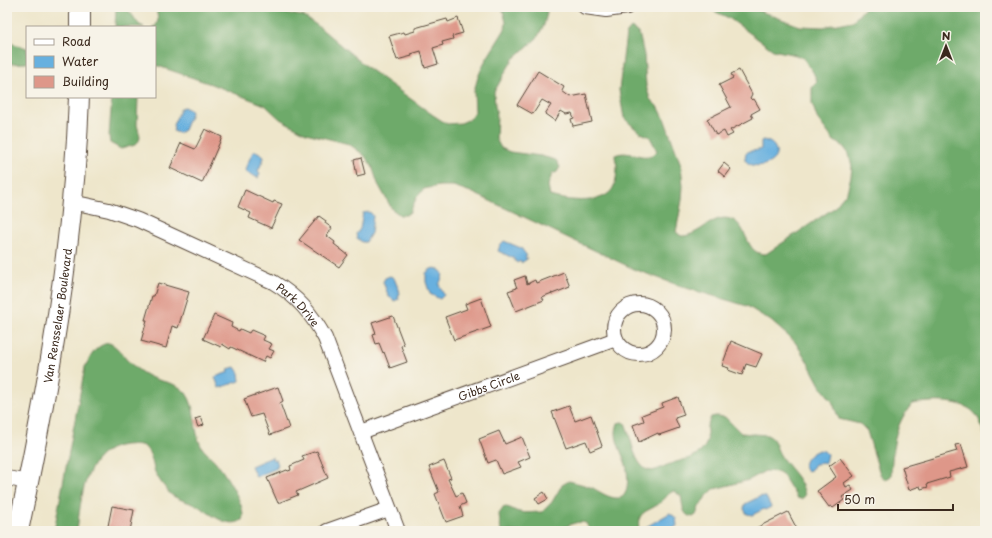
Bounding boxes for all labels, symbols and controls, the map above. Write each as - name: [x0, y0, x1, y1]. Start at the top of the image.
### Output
- legend: [26, 26, 156, 98]
- north arrow: [926, 26, 966, 66]
- text: N: [942, 27, 951, 44]
- text: Road: [62, 32, 91, 50]
- text: Water: [62, 52, 99, 70]
- text: Building: [62, 72, 109, 90]
- street label: Van Rensselaer Boulevard: [38, 247, 75, 384]
- street label: Park Drive: [273, 278, 324, 330]
- street label: Gibbs Circle: [455, 366, 522, 404]
- scale bar: [838, 486, 953, 512]
- text: 50 m: [844, 490, 875, 508]

